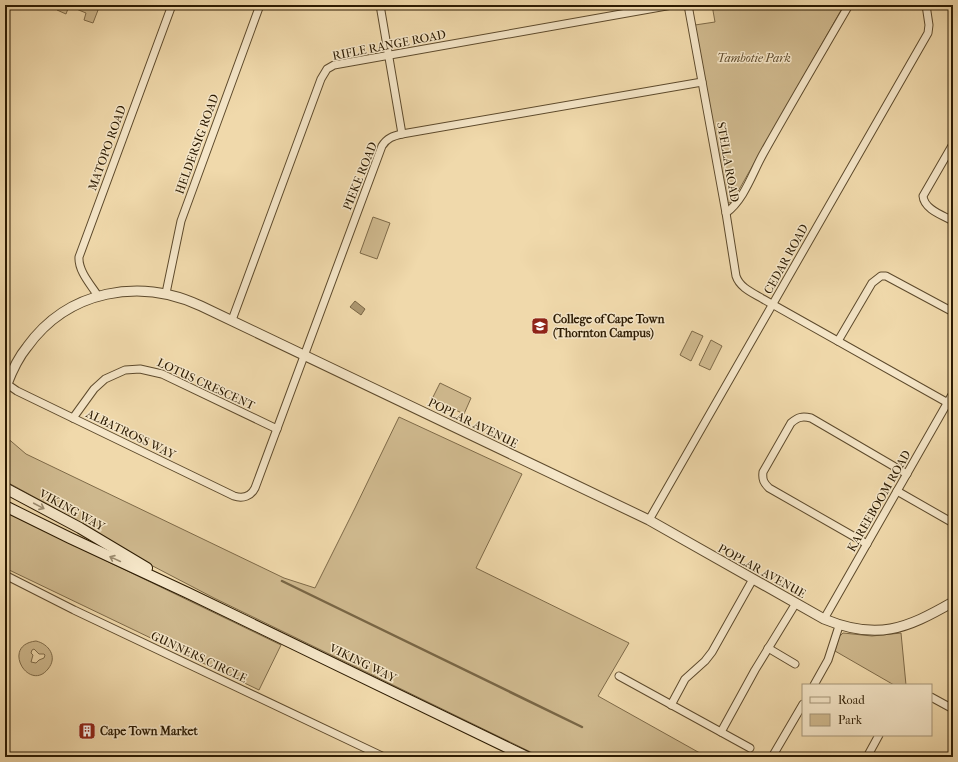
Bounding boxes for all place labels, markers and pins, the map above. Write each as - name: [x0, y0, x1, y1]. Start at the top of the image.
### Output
- place label: College of Cape Town (Thornton Campus): [553, 312, 665, 341]
- school or university icon: College of Cape Town (Thornton Campus): [530, 316, 550, 336]
- building icon: Cape Town Market: [77, 721, 97, 741]
- place label: Cape Town Market: [100, 724, 198, 739]

